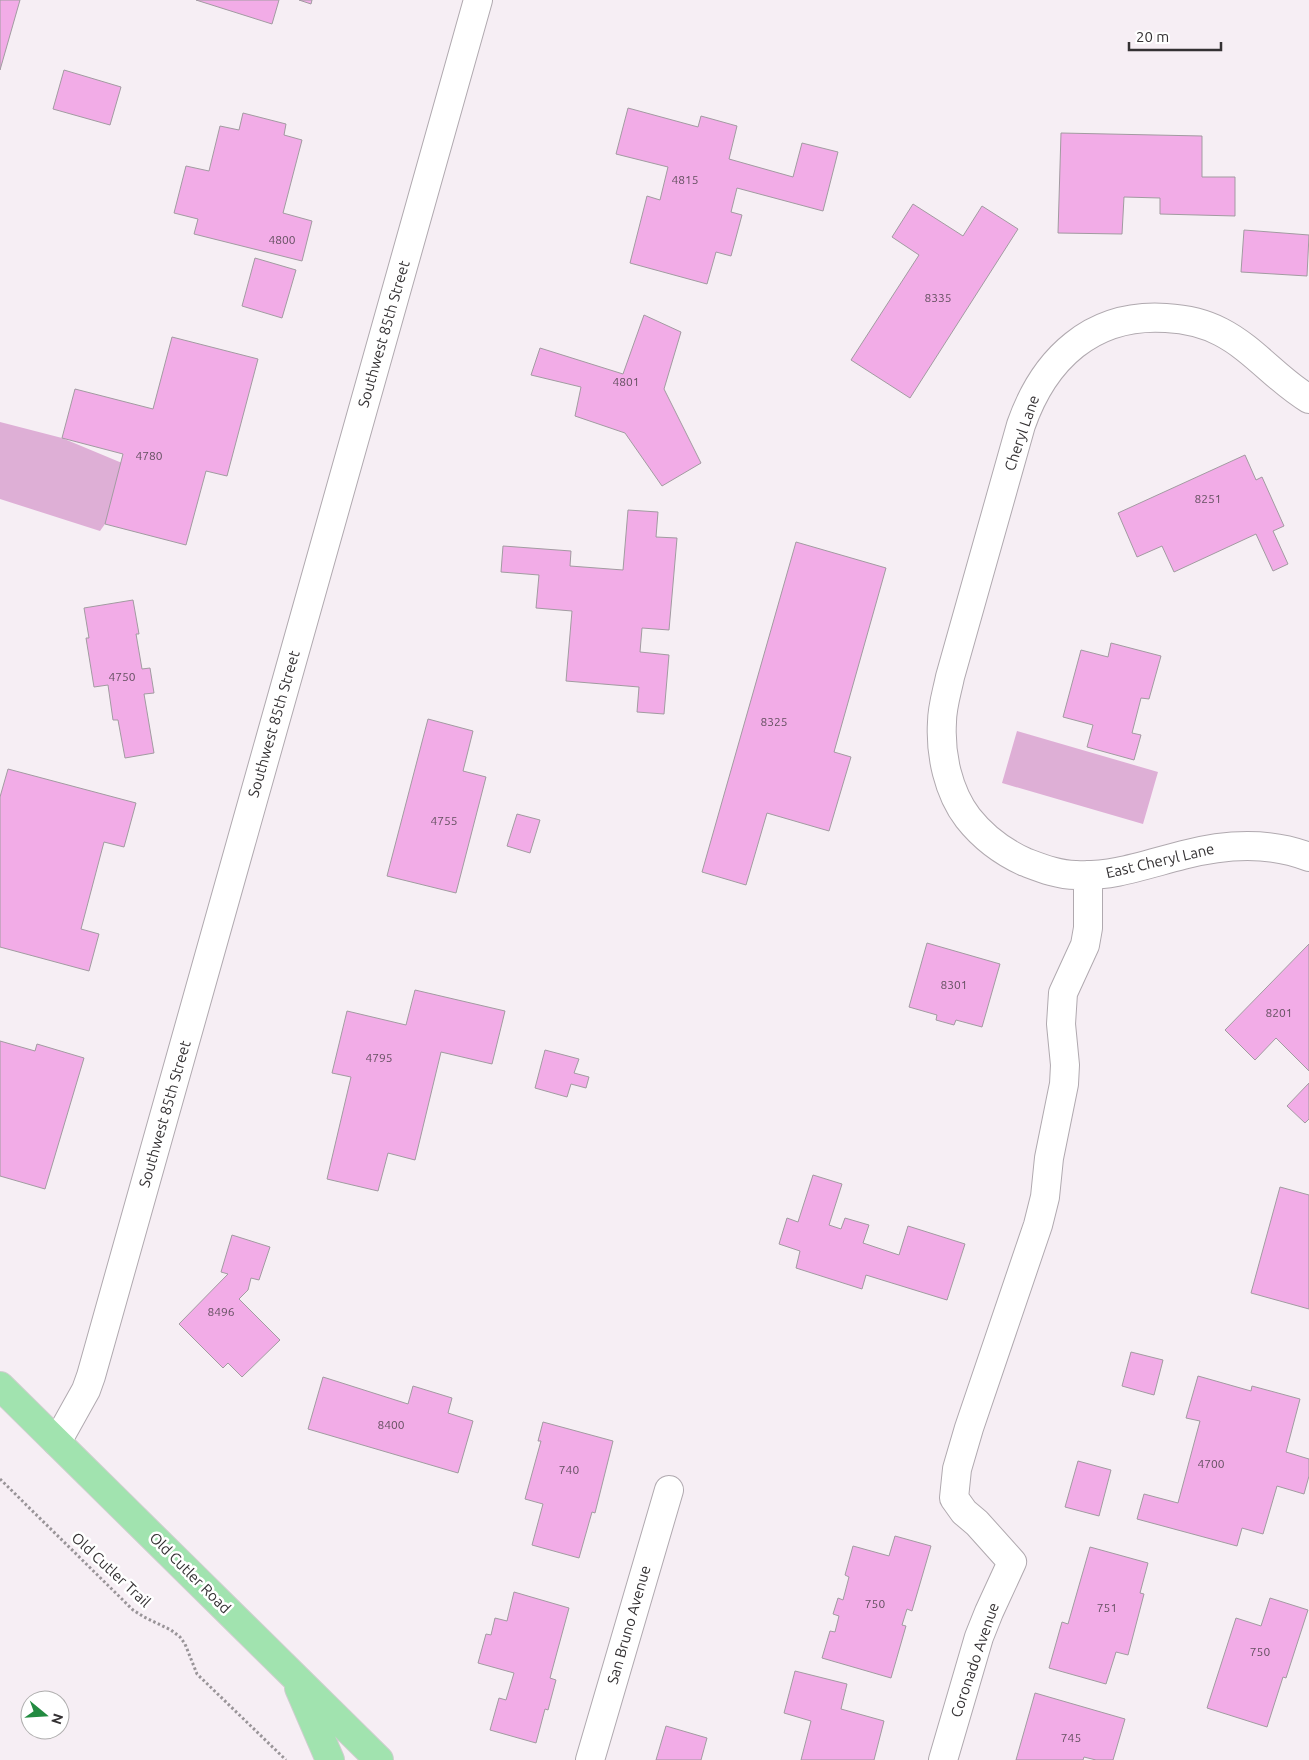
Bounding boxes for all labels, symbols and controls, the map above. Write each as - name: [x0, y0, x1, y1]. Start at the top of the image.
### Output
- scale bar: [1129, 20, 1222, 52]
- text: 20 m: [1136, 28, 1169, 45]
- house number: 4815: [671, 173, 699, 186]
- house number: 4800: [268, 233, 296, 246]
- street label: Southwest 85th Street: [354, 258, 413, 409]
- house number: 8335: [924, 291, 952, 304]
- house number: 4801: [612, 375, 640, 388]
- street label: Cheryl Lane: [1001, 393, 1042, 473]
- house number: 4780: [135, 449, 163, 462]
- house number: 8251: [1194, 492, 1222, 505]
- street label: Southwest 85th Street: [244, 648, 303, 799]
- house number: 4750: [108, 670, 136, 683]
- house number: 8325: [760, 715, 788, 728]
- house number: 4755: [430, 814, 458, 827]
- street label: East Cheryl Lane: [1104, 840, 1216, 881]
- house number: 8301: [940, 978, 968, 991]
- house number: 8201: [1265, 1006, 1293, 1019]
- street label: Southwest 85th Street: [135, 1038, 194, 1189]
- house number: 4795: [365, 1051, 393, 1064]
- house number: 8496: [207, 1305, 235, 1318]
- house number: 8400: [377, 1418, 405, 1431]
- house number: 4700: [1197, 1457, 1225, 1470]
- house number: 740: [559, 1463, 579, 1476]
- street label: Old Cutler Trail: [68, 1529, 154, 1610]
- street label: Old Cutler Road: [146, 1529, 234, 1617]
- street label: San Bruno Avenue: [603, 1564, 654, 1686]
- house number: 750: [865, 1597, 885, 1610]
- street label: Coronado Avenue: [947, 1600, 1002, 1719]
- house number: 751: [1097, 1601, 1117, 1614]
- house number: 750: [1250, 1645, 1270, 1658]
- north arrow: [20, 1690, 70, 1740]
- text: N: [48, 1712, 67, 1726]
- house number: 745: [1061, 1731, 1081, 1744]

